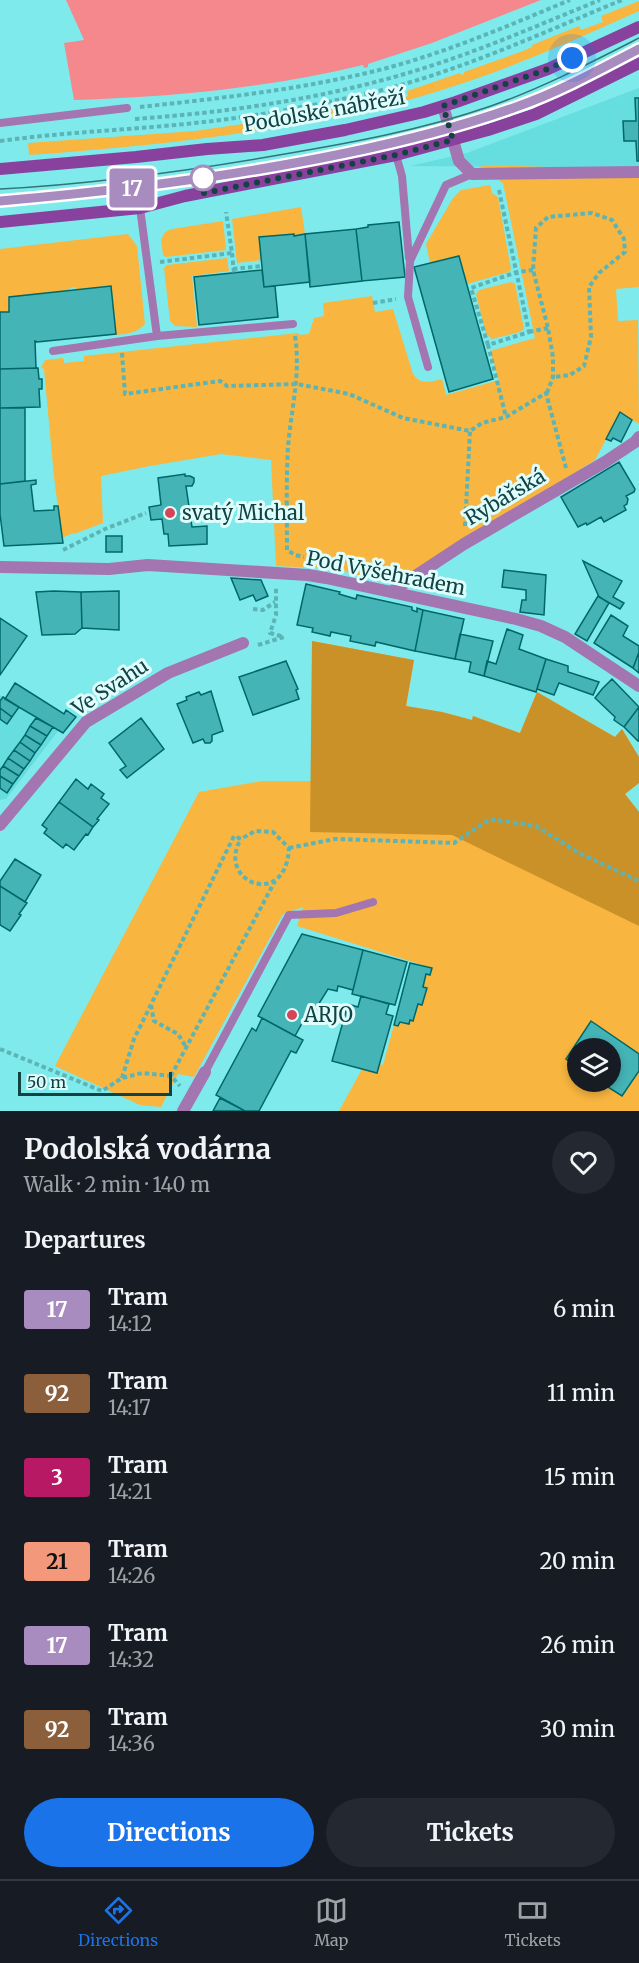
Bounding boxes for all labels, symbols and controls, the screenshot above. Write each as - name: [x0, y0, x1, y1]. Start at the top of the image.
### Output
- your location: [557, 43, 587, 73]
- street label: Podolské nábřeží: [241, 84, 407, 137]
- unlabelled marker: [190, 165, 216, 191]
- line badge: 17: [105, 168, 159, 207]
- text: 17: [121, 175, 143, 202]
- street label: Rybářská: [460, 463, 550, 530]
- place label: svatý Michal: [182, 500, 304, 525]
- marker: svatý Michal: [163, 506, 177, 520]
- street label: Pod Vyšehradem: [305, 545, 468, 600]
- street label: Ve Svahu: [66, 653, 153, 721]
- place label: ARJO: [303, 1002, 353, 1027]
- marker: ARJO: [285, 1008, 299, 1022]
- map controls: [567, 1038, 621, 1092]
- button: layers: [567, 1038, 621, 1092]
- scale bar: [18, 1069, 172, 1096]
- text: 50 m: [27, 1072, 66, 1092]
- text: Podolská vodárna: [24, 1131, 271, 1167]
- button: heart: [552, 1131, 615, 1194]
- text: Walk · 2 min · 140 m: [24, 1172, 210, 1197]
- text: Departures: [24, 1226, 146, 1254]
- text: Tram: [108, 1283, 168, 1311]
- text: 6 min: [553, 1295, 615, 1323]
- text: 17: [46, 1296, 68, 1323]
- text: 14:12: [108, 1311, 152, 1336]
- text: Tram: [108, 1367, 168, 1395]
- text: 11 min: [547, 1379, 615, 1407]
- text: 92: [45, 1380, 69, 1407]
- text: 14:17: [108, 1395, 151, 1420]
- text: Tram: [108, 1451, 168, 1479]
- text: 15 min: [544, 1463, 615, 1491]
- text: 3: [51, 1464, 63, 1491]
- text: 14:21: [108, 1479, 152, 1504]
- text: Tram: [108, 1535, 168, 1563]
- text: 20 min: [539, 1547, 615, 1575]
- text: 21: [46, 1548, 68, 1575]
- text: 14:26: [108, 1563, 155, 1588]
- text: Tram: [108, 1619, 168, 1647]
- text: 26 min: [540, 1631, 615, 1659]
- text: 17: [46, 1632, 68, 1659]
- text: 14:32: [108, 1647, 154, 1672]
- text: Tram: [108, 1703, 168, 1731]
- text: 30 min: [540, 1715, 615, 1743]
- text: 92: [45, 1716, 69, 1743]
- text: 14:36: [108, 1731, 155, 1756]
- button: Directions: [24, 1798, 314, 1867]
- button: Tickets: [326, 1798, 615, 1867]
- tab: Directions: [78, 1894, 158, 1950]
- tab: Map: [314, 1894, 348, 1950]
- tab: Tickets: [504, 1894, 561, 1950]

